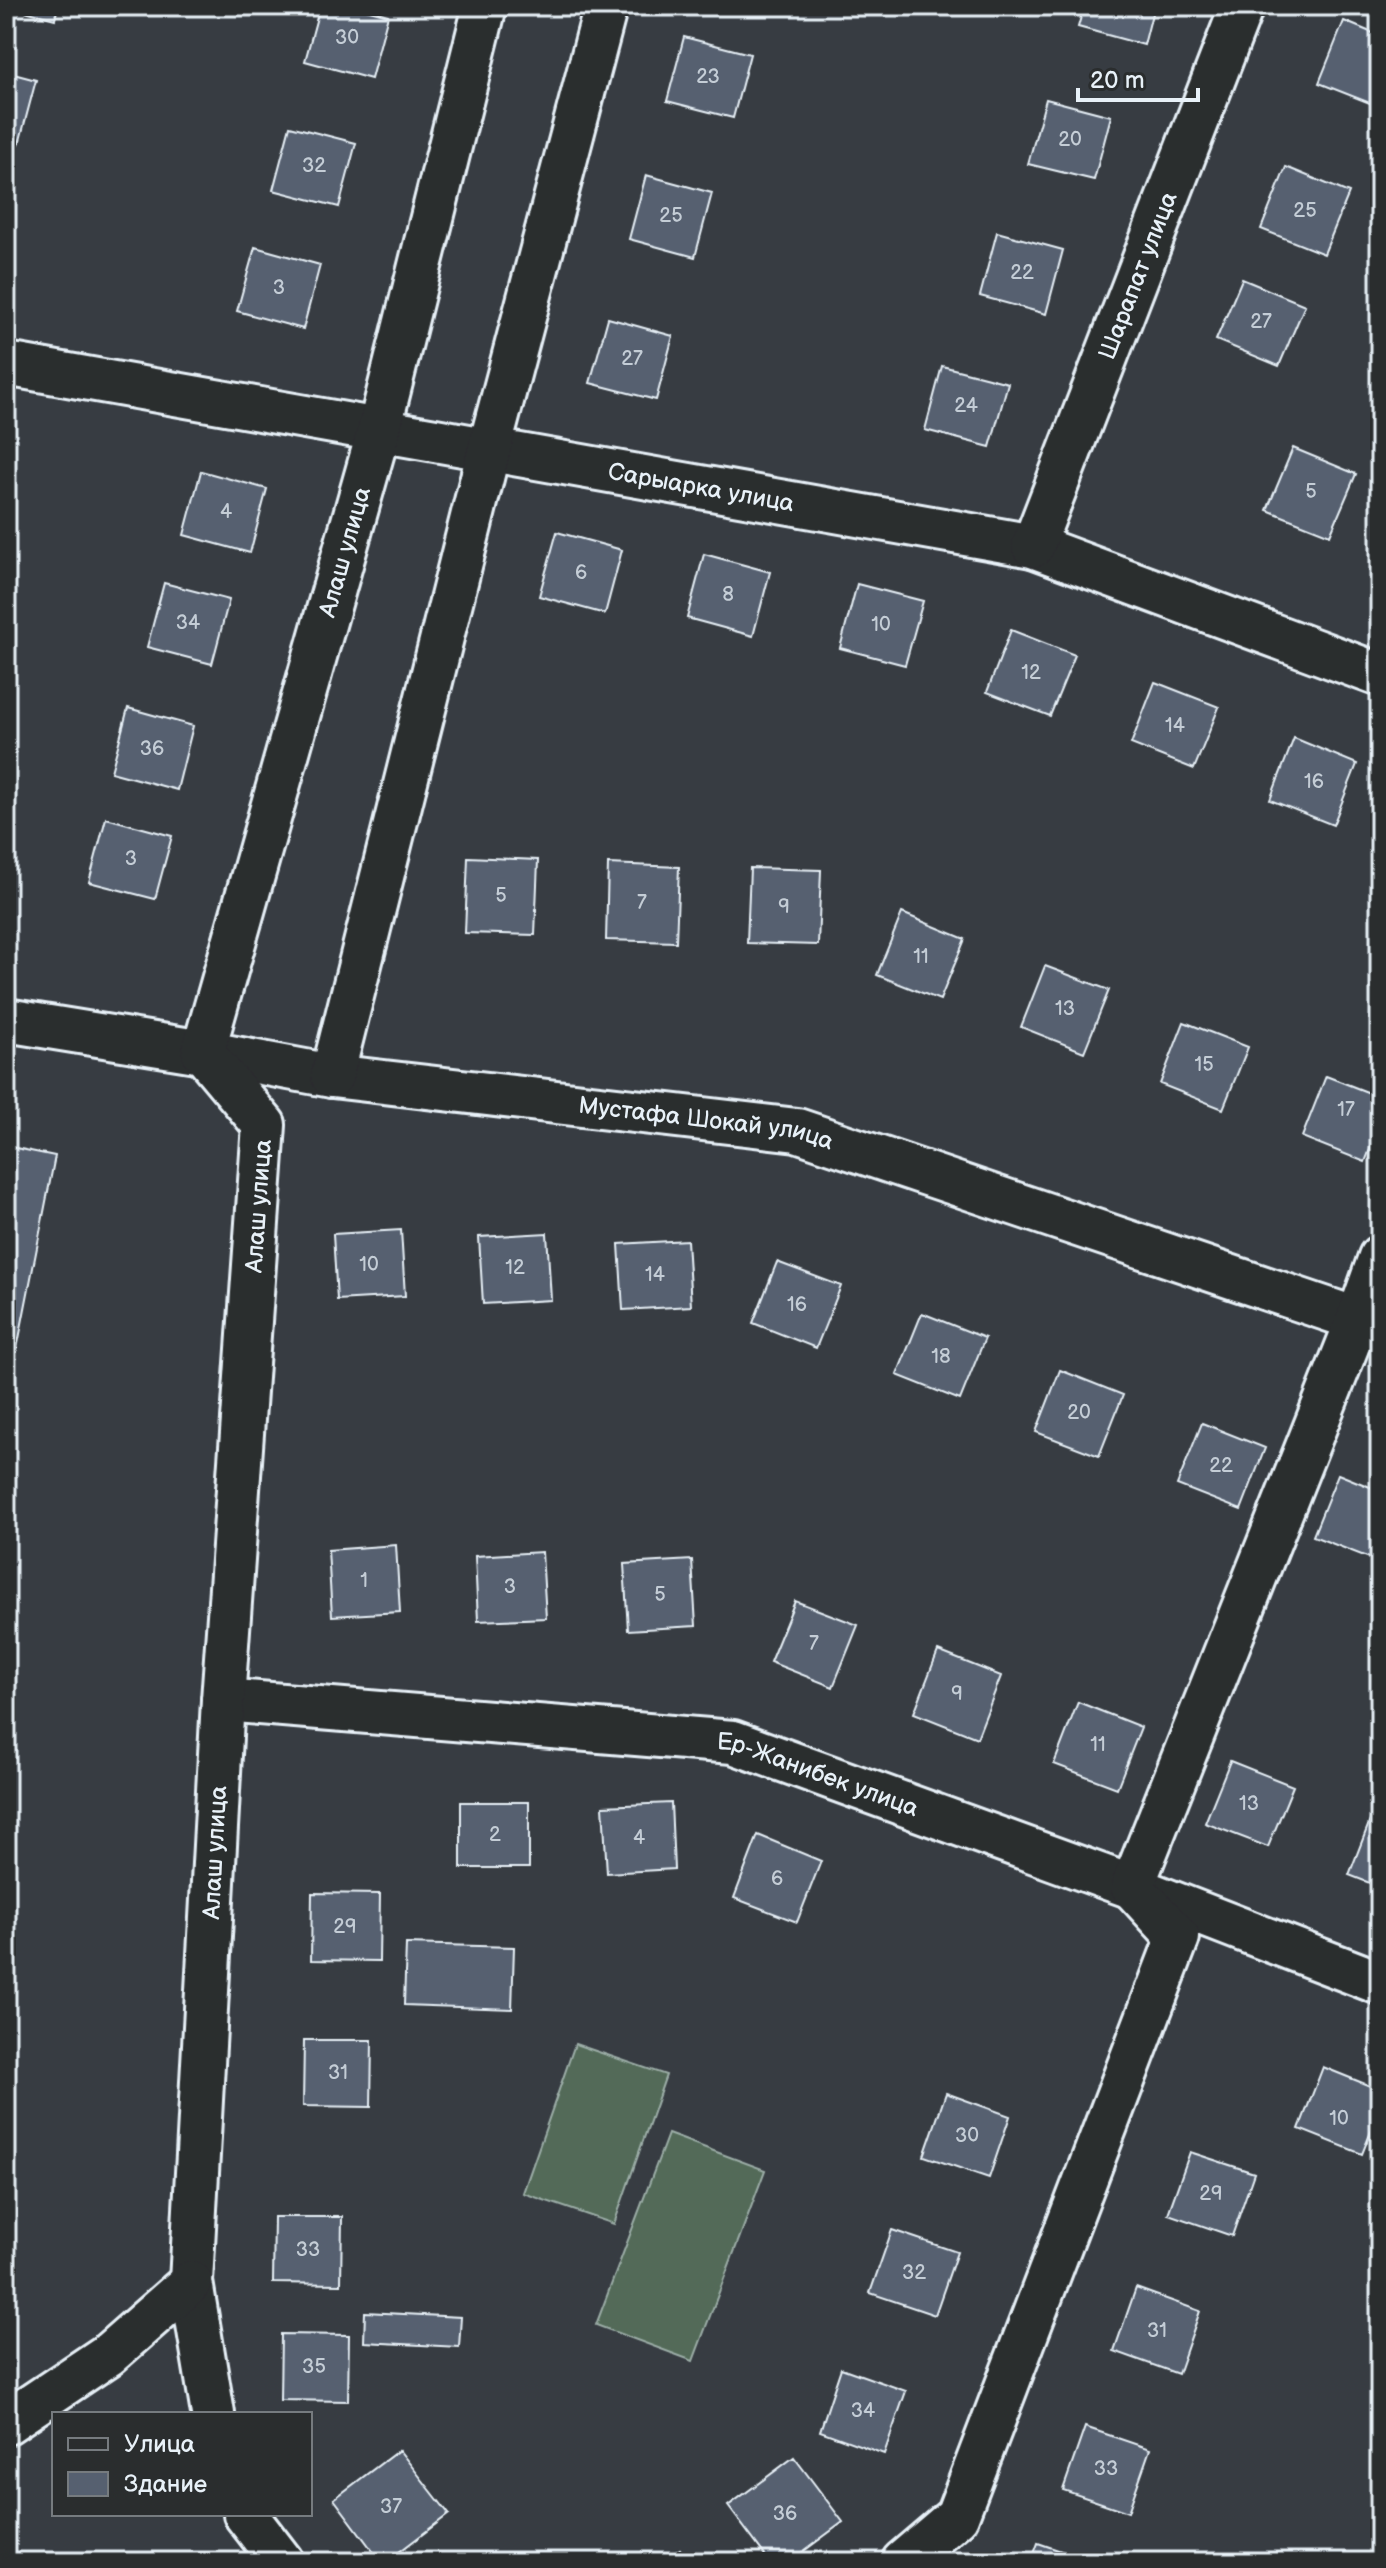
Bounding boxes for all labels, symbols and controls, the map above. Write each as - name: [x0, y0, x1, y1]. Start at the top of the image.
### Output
- house number: 30: [335, 26, 359, 50]
- scale bar: [1078, 52, 1198, 102]
- house number: 23: [696, 65, 720, 89]
- text: 20 m: [1090, 66, 1145, 95]
- house number: 20: [1058, 128, 1082, 152]
- house number: 32: [302, 154, 326, 178]
- street label: Шарапат улица: [1092, 188, 1183, 363]
- house number: 25: [1293, 199, 1317, 223]
- house number: 25: [659, 204, 683, 228]
- house number: 22: [1010, 261, 1034, 285]
- house number: 3: [273, 276, 285, 300]
- house number: 27: [1250, 310, 1272, 334]
- house number: 27: [621, 347, 643, 371]
- house number: 24: [954, 394, 978, 418]
- street label: Сарыарка улица: [606, 456, 796, 518]
- house number: 5: [1305, 480, 1317, 504]
- street label: Алаш улица: [312, 484, 377, 621]
- house number: 4: [220, 500, 232, 524]
- house number: 6: [575, 561, 587, 585]
- house number: 8: [722, 583, 734, 607]
- house number: 34: [176, 611, 200, 635]
- house number: 10: [871, 613, 891, 637]
- house number: 12: [1021, 661, 1041, 685]
- house number: 14: [1165, 714, 1185, 738]
- house number: 36: [140, 737, 164, 761]
- house number: 16: [1304, 770, 1324, 794]
- house number: 3: [125, 847, 137, 871]
- house number: 5: [495, 884, 507, 908]
- house number: 7: [637, 891, 647, 915]
- house number: 9: [778, 895, 790, 919]
- house number: 11: [913, 945, 929, 969]
- house number: 13: [1055, 997, 1075, 1021]
- house number: 15: [1194, 1053, 1214, 1077]
- street label: Мустафа Шокай улица: [577, 1090, 838, 1156]
- house number: 17: [1337, 1098, 1355, 1122]
- street label: Алаш улица: [239, 1138, 277, 1275]
- house number: 10: [359, 1253, 379, 1277]
- house number: 12: [505, 1256, 525, 1280]
- house number: 14: [645, 1263, 665, 1287]
- house number: 16: [787, 1293, 807, 1317]
- house number: 18: [931, 1345, 951, 1369]
- house number: 20: [1067, 1401, 1091, 1425]
- house number: 22: [1209, 1454, 1233, 1478]
- house number: 1: [360, 1569, 368, 1593]
- house number: 3: [504, 1575, 516, 1599]
- house number: 5: [654, 1583, 666, 1607]
- house number: 7: [809, 1632, 819, 1656]
- house number: 9: [951, 1682, 963, 1706]
- street label: Ер-Жанибек улица: [716, 1726, 923, 1823]
- house number: 11: [1090, 1733, 1106, 1757]
- street label: Алаш улица: [196, 1785, 233, 1921]
- house number: 13: [1239, 1792, 1259, 1816]
- house number: 2: [489, 1823, 501, 1847]
- house number: 4: [633, 1826, 645, 1850]
- house number: 6: [771, 1867, 783, 1891]
- house number: 29: [333, 1915, 357, 1939]
- house number: 31: [328, 2061, 348, 2085]
- house number: 10: [1329, 2107, 1349, 2131]
- house number: 30: [955, 2124, 979, 2148]
- house number: 29: [1199, 2182, 1223, 2206]
- house number: 33: [296, 2238, 320, 2262]
- house number: 32: [902, 2261, 926, 2285]
- house number: 31: [1147, 2319, 1167, 2343]
- house number: 35: [302, 2355, 326, 2379]
- house number: 34: [851, 2399, 875, 2423]
- legend: [52, 2412, 312, 2516]
- text: Улица: [124, 2430, 195, 2459]
- house number: 33: [1094, 2457, 1118, 2481]
- text: Здание: [124, 2470, 207, 2499]
- house number: 37: [380, 2495, 402, 2519]
- house number: 36: [773, 2502, 797, 2526]

